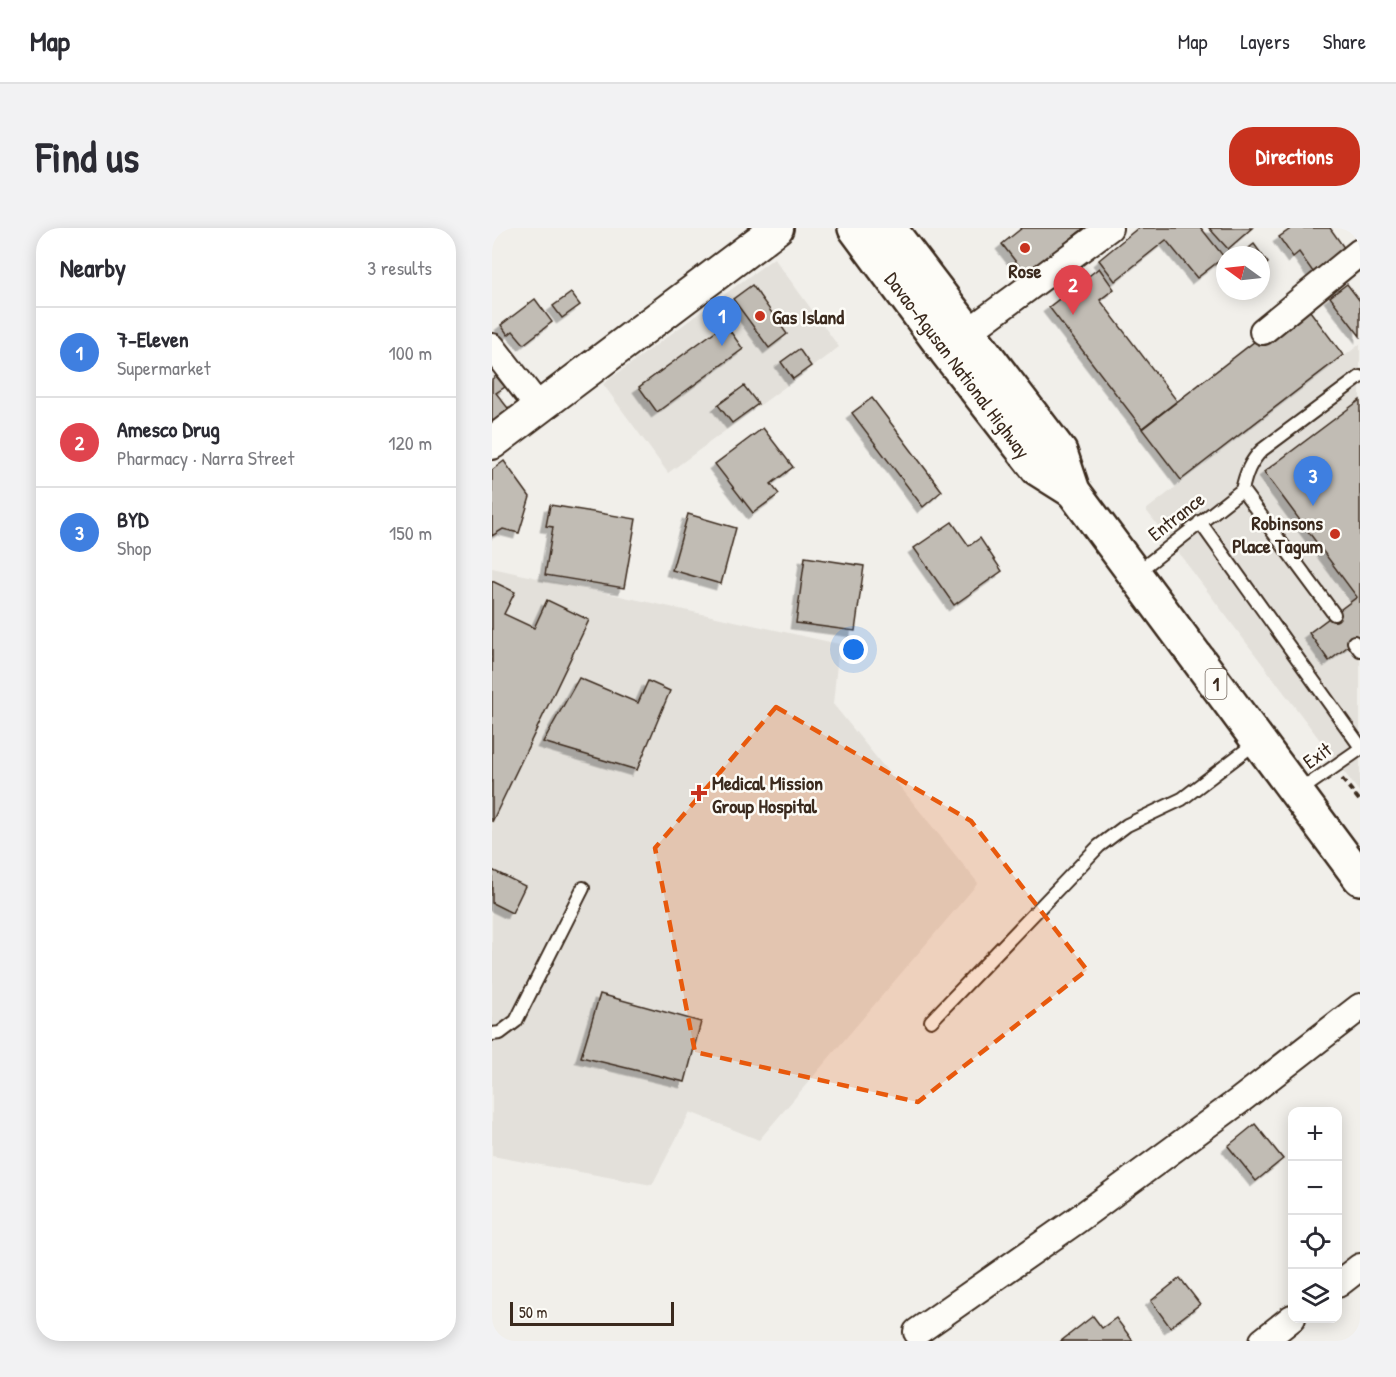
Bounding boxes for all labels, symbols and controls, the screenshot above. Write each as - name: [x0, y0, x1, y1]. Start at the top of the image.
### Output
- text: Map: [30, 22, 70, 60]
- text: Map: [1178, 27, 1207, 56]
- text: Layers: [1240, 27, 1290, 56]
- text: Share: [1323, 27, 1366, 56]
- button: Directions: [1229, 127, 1360, 186]
- text: Find us: [36, 128, 139, 185]
- marker: Rose: [1018, 241, 1032, 255]
- north arrow: [1216, 246, 1270, 300]
- text: Nearby: [60, 250, 126, 285]
- text: 3 results: [367, 254, 432, 281]
- place label: Rose: [1009, 257, 1041, 284]
- street label: Davao-Agusan National Highway: [879, 266, 1037, 464]
- pin: 2: [1054, 266, 1092, 315]
- pin: 1: [702, 296, 742, 346]
- place label: Gas Island: [772, 303, 844, 330]
- marker: Gas Island: [753, 309, 767, 323]
- text: 7-Eleven: [117, 324, 189, 354]
- text: 1: [76, 339, 83, 366]
- text: 100 m: [389, 339, 432, 366]
- text: Supermarket: [117, 354, 211, 381]
- text: Amesco Drug: [117, 414, 220, 444]
- text: 2: [75, 429, 84, 456]
- text: 120 m: [388, 429, 432, 456]
- text: Pharmacy · Narra Street: [117, 444, 294, 471]
- pin: 3: [1294, 456, 1332, 506]
- street label: Entrance: [1142, 485, 1210, 547]
- text: BYD: [117, 504, 148, 534]
- place label: Robinsons Place Tagum: [1232, 509, 1323, 560]
- text: 3: [75, 519, 84, 546]
- text: 150 m: [389, 519, 432, 546]
- marker: Robinsons Place Tagum: [1328, 527, 1342, 541]
- text: Shop: [117, 534, 151, 561]
- your location: [839, 635, 868, 664]
- road number: 1: [1206, 669, 1226, 699]
- street label: Exit: [1297, 735, 1338, 774]
- place label: Medical Mission Group Hospital: [712, 769, 823, 820]
- marker: Medical Mission Group Hospital: [690, 784, 708, 802]
- map controls: [1288, 1107, 1342, 1323]
- button: +: [1288, 1107, 1342, 1161]
- button: −: [1288, 1161, 1342, 1215]
- button: locate: [1288, 1215, 1342, 1269]
- button: layers: [1288, 1269, 1342, 1323]
- scale bar: [510, 1299, 674, 1326]
- text: 50 m: [519, 1301, 548, 1323]

